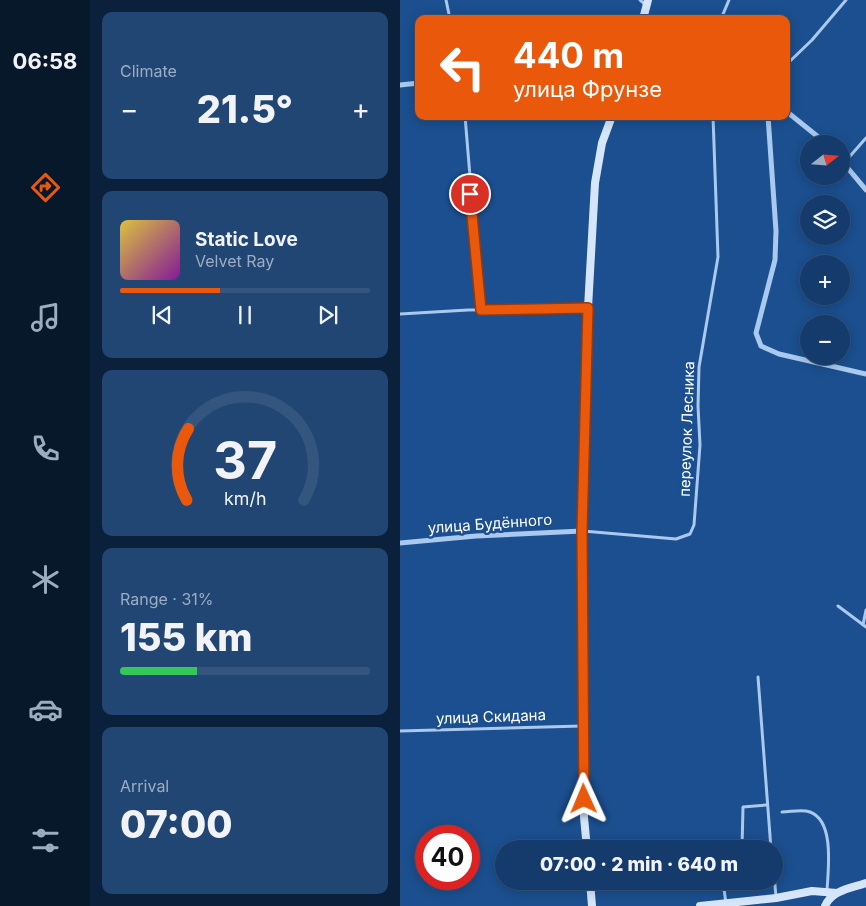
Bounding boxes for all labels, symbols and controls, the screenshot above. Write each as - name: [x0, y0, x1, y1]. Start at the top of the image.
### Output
- text: 440 m: [513, 34, 624, 76]
- icon: left: [430, 35, 495, 100]
- text: 06:58: [13, 48, 77, 74]
- text: Climate: [120, 61, 177, 81]
- text: улица Фрунзе: [513, 76, 662, 102]
- text: 21.5°: [197, 86, 293, 132]
- text: −: [120, 92, 139, 126]
- text: +: [351, 92, 370, 126]
- north arrow: [800, 135, 850, 185]
- map controls: [800, 135, 850, 365]
- icon: directions: [28, 170, 63, 205]
- pin: [449, 173, 491, 215]
- icon: arrive: [456, 180, 484, 208]
- button: layers: [800, 195, 850, 245]
- text: Static Love: [195, 228, 298, 251]
- text: Velvet Ray: [195, 251, 274, 271]
- button: +: [800, 255, 850, 305]
- icon: music: [28, 300, 63, 335]
- icon: previous: [148, 301, 176, 329]
- icon: pause: [231, 301, 259, 329]
- icon: next: [314, 301, 342, 329]
- button: −: [800, 315, 850, 365]
- street label: переулок Лесника: [675, 361, 698, 497]
- text: 37: [213, 429, 277, 492]
- icon: phone: [28, 431, 63, 466]
- text: km/h: [224, 488, 266, 509]
- street label: улица Будённого: [427, 510, 553, 537]
- icon: climate: [28, 562, 63, 597]
- text: Range · 31%: [120, 589, 214, 609]
- text: 155 km: [120, 614, 252, 660]
- icon: car: [28, 692, 63, 727]
- street label: улица Скидана: [436, 705, 546, 728]
- position arrow: [557, 772, 609, 824]
- text: Arrival: [120, 776, 169, 796]
- text: 07:00: [120, 801, 233, 847]
- icon: filters: [28, 823, 63, 858]
- speed limit sign: 40: [415, 825, 480, 890]
- text: 07:00 · 2 min · 640 m: [540, 853, 738, 876]

